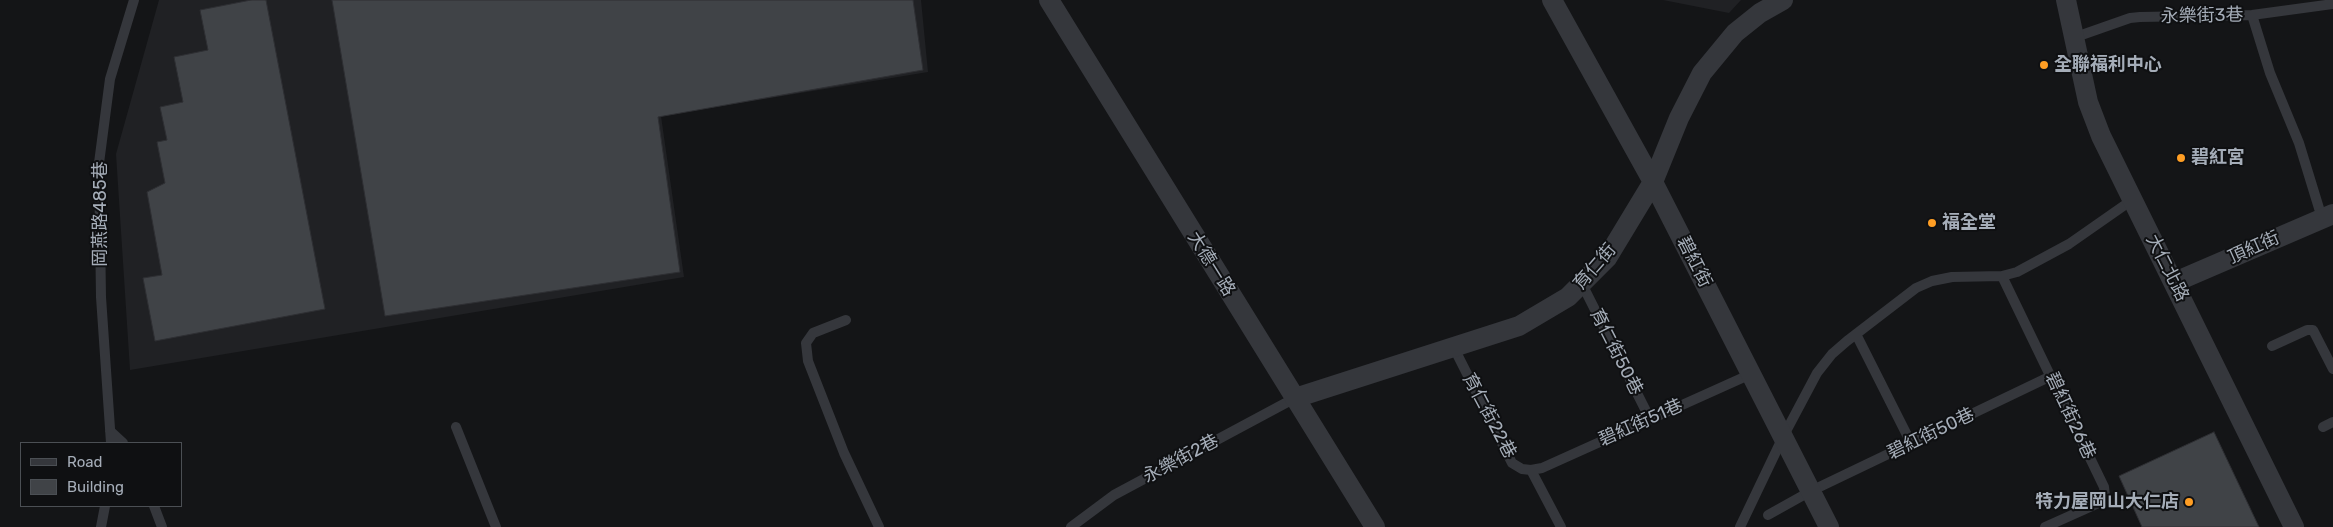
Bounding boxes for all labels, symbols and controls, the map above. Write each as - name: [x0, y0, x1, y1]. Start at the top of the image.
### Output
- street label: 永樂街3巷: [2160, 4, 2244, 28]
- place label: 全聯福利中心: [2054, 54, 2162, 76]
- marker: 全聯福利中心: [2038, 59, 2050, 71]
- place label: 碧紅宮: [2191, 147, 2245, 169]
- marker: 碧紅宮: [2175, 152, 2187, 164]
- street label: 岡燕路485巷: [90, 161, 112, 267]
- place label: 福全堂: [1942, 212, 1996, 234]
- marker: 福全堂: [1926, 217, 1938, 229]
- street label: 頂紅街: [2225, 227, 2283, 269]
- street label: 大德一路: [1183, 228, 1239, 300]
- street label: 大仁北路: [2141, 231, 2193, 305]
- street label: 碧紅街: [1672, 233, 1716, 291]
- street label: 育仁街: [1569, 240, 1621, 294]
- street label: 育仁街50巷: [1585, 305, 1647, 399]
- street label: 碧紅街26巷: [2040, 369, 2100, 463]
- street label: 育仁街22巷: [1458, 370, 1520, 462]
- street label: 碧紅街51巷: [1595, 395, 1687, 451]
- street label: 碧紅街50巷: [1884, 404, 1978, 464]
- street label: 永樂街2巷: [1139, 430, 1223, 488]
- legend: [20, 442, 182, 507]
- text: Road: [67, 453, 103, 471]
- text: Building: [67, 478, 124, 496]
- place label: 特力屋岡山大仁店: [2035, 491, 2179, 513]
- marker: 特力屋岡山大仁店: [2183, 496, 2195, 508]

